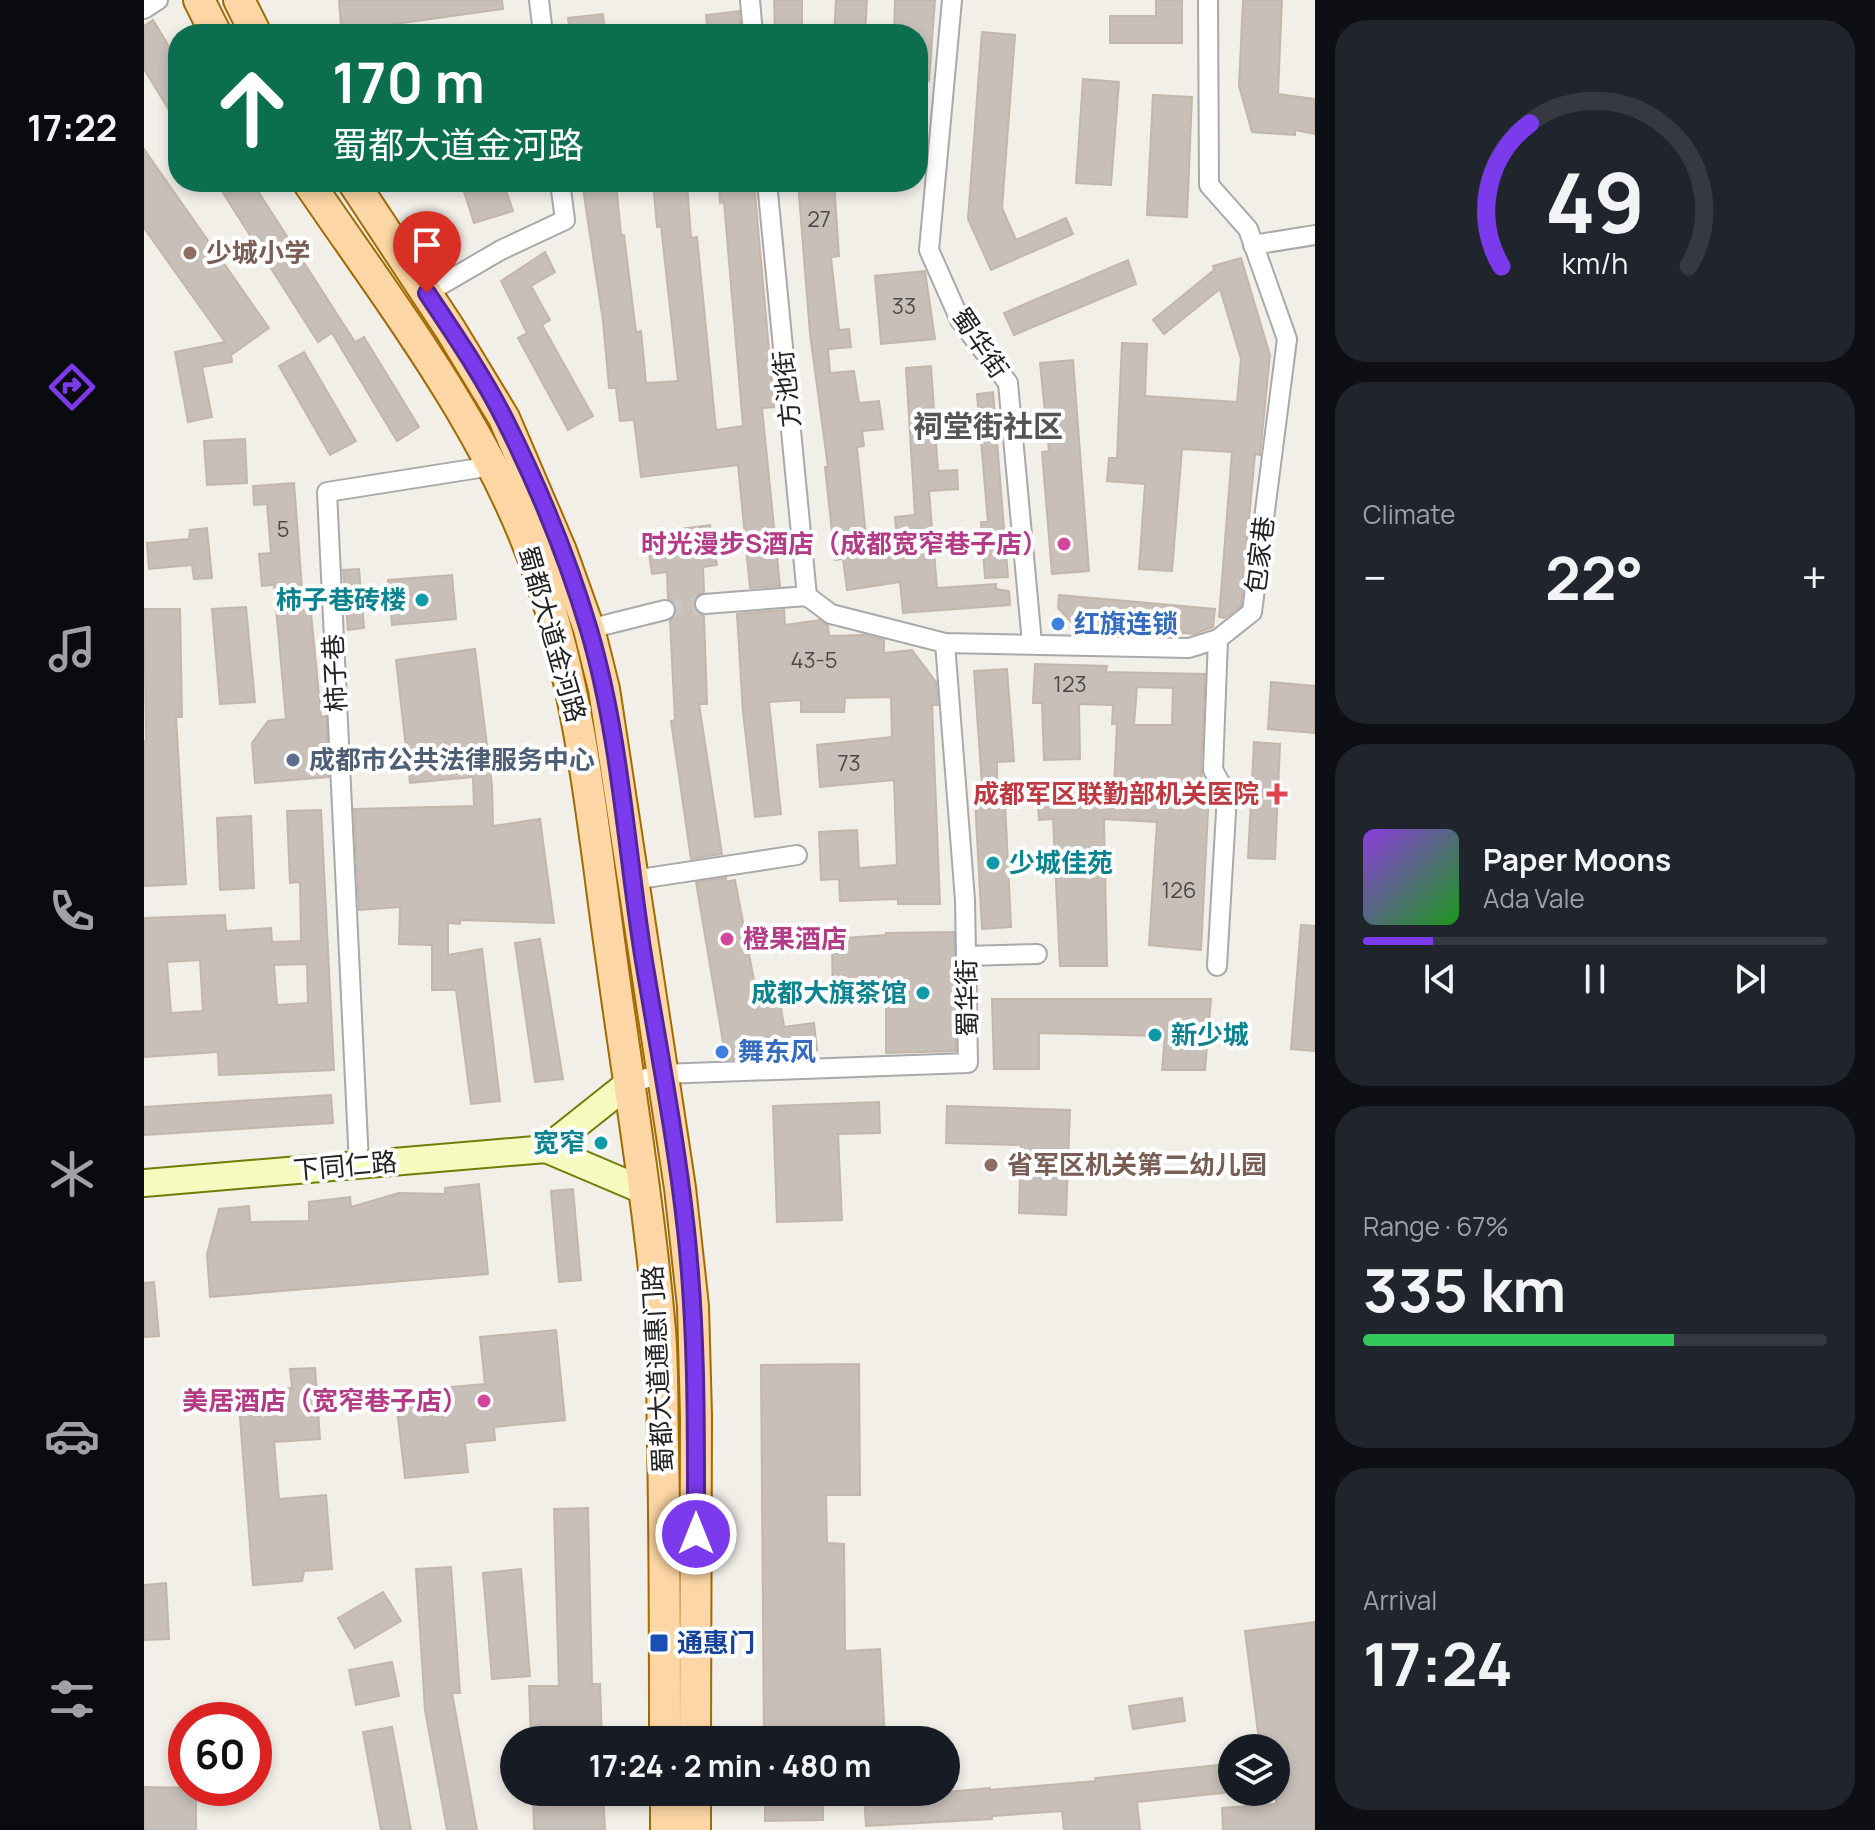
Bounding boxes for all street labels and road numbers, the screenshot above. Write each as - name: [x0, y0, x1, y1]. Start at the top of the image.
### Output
- street label: 蜀华街: [944, 300, 1018, 385]
- street label: 方池街: [764, 348, 808, 430]
- street label: 包家巷: [1236, 514, 1282, 596]
- street label: 蜀都大道金河路: [511, 541, 595, 726]
- street label: 柿子巷: [314, 633, 354, 713]
- street label: 蜀华街: [947, 959, 985, 1037]
- street label: 下同仁路: [292, 1143, 398, 1187]
- street label: 蜀都大道通惠门路: [634, 1264, 680, 1474]

